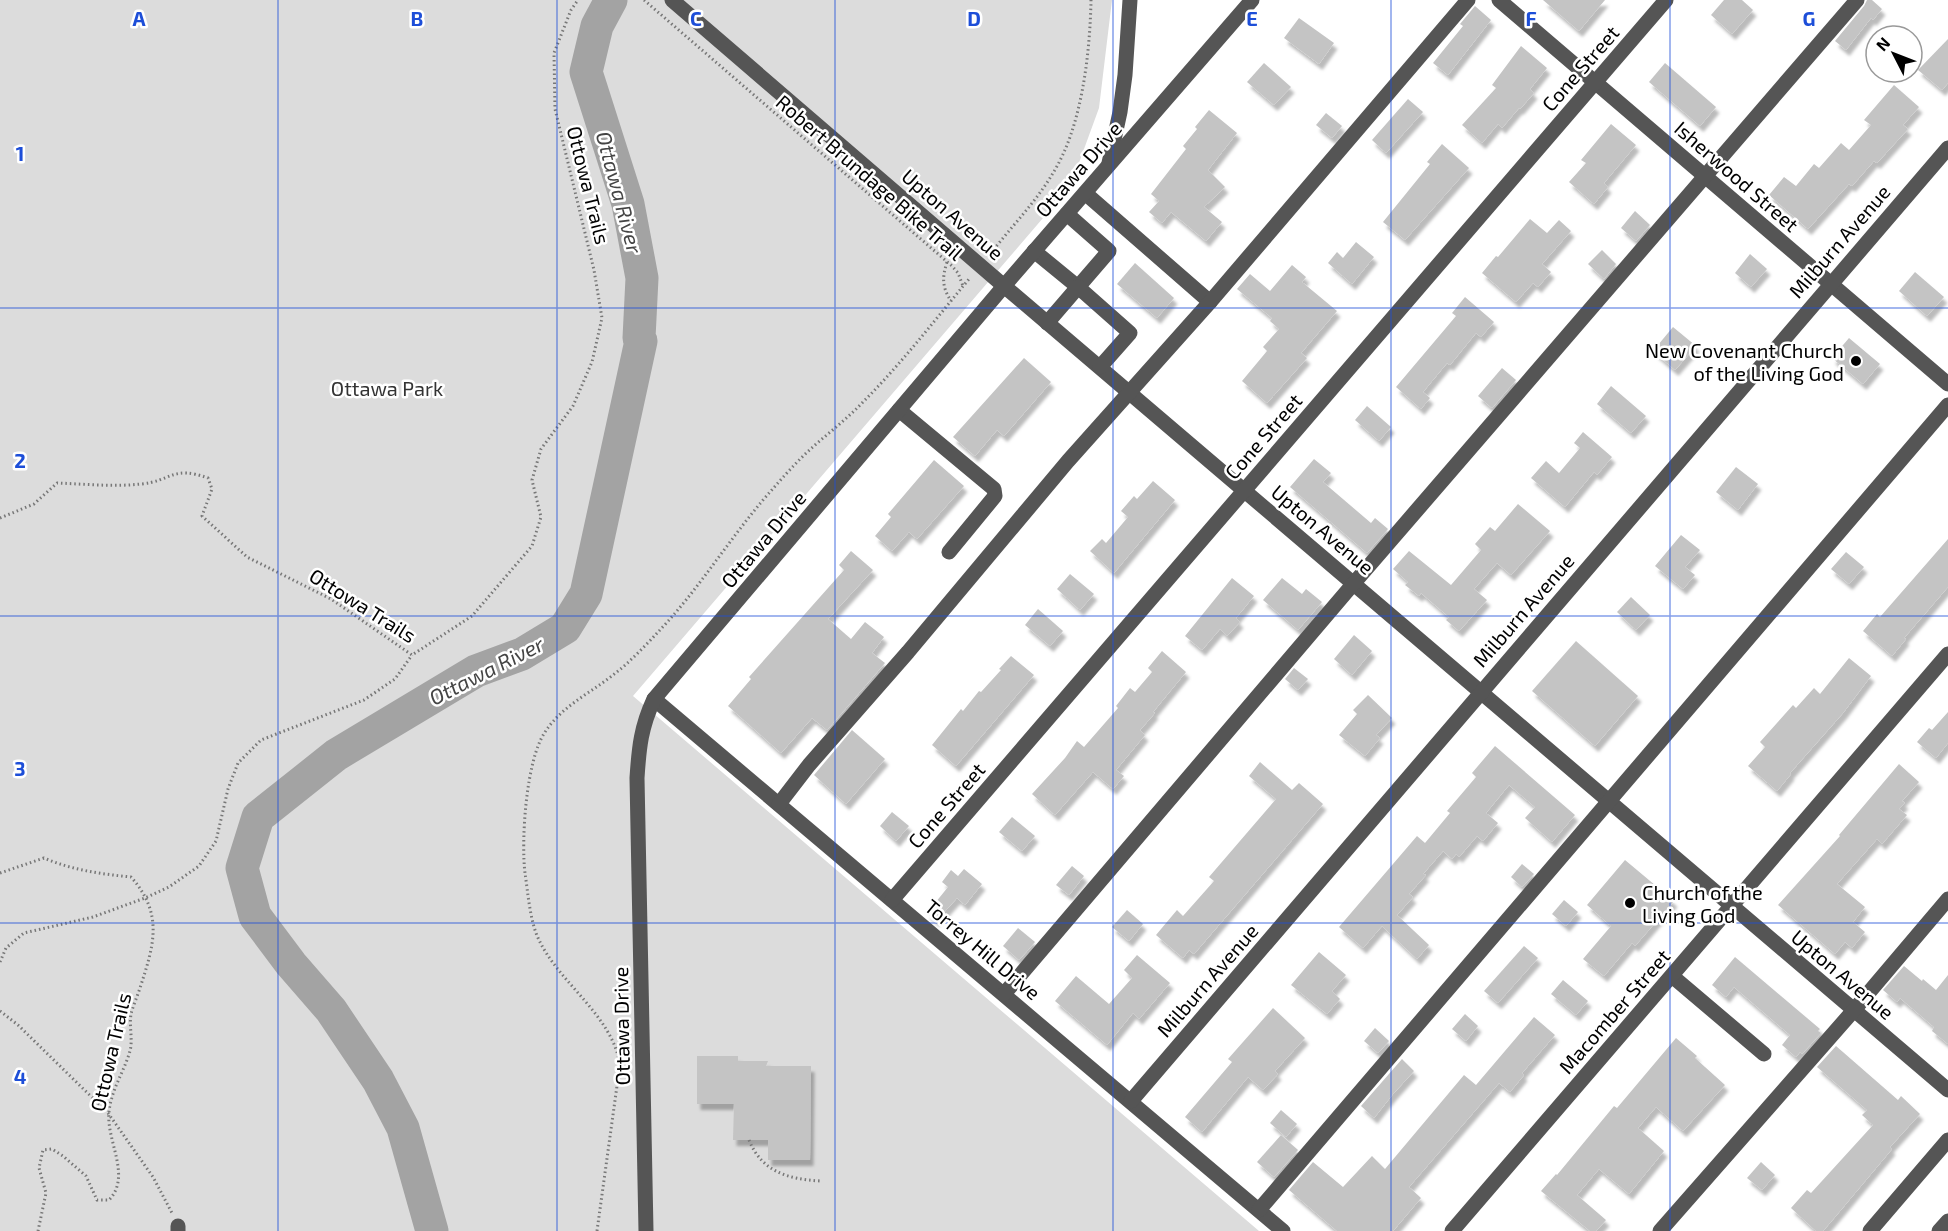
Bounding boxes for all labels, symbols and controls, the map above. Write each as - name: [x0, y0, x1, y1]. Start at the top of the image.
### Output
- text: A: [132, 6, 146, 30]
- text: B: [411, 6, 423, 30]
- text: C: [690, 6, 702, 30]
- text: D: [967, 6, 981, 30]
- text: E: [1246, 6, 1258, 30]
- text: F: [1525, 6, 1537, 30]
- text: G: [1803, 6, 1815, 30]
- street label: Cone Street: [1536, 20, 1624, 116]
- north arrow: [1864, 24, 1924, 84]
- text: N: [1872, 33, 1893, 54]
- street label: Robert Brundage Bike Trail: [772, 89, 968, 265]
- street label: Ottawa Drive: [1030, 116, 1126, 222]
- street label: Isherwood Street: [1670, 116, 1804, 237]
- street label: Ottowa Trails: [563, 123, 615, 247]
- water label: Ottawa River: [592, 128, 648, 256]
- text: 1: [16, 141, 24, 165]
- street label: Upton Avenue: [897, 163, 1009, 265]
- street label: Milburn Avenue: [1783, 180, 1895, 302]
- place label: New Covenant Church of the Living God: [1645, 338, 1844, 385]
- marker: New Covenant Church of the Living God: [1849, 354, 1863, 368]
- park label: Ottawa Park: [331, 376, 443, 400]
- street label: Cone Street: [1219, 388, 1307, 484]
- text: 2: [14, 448, 26, 472]
- street label: Upton Avenue: [1267, 479, 1379, 579]
- street label: Ottawa Drive: [716, 486, 810, 592]
- street label: Milburn Avenue: [1467, 549, 1579, 671]
- street label: Ottowa Trails: [305, 563, 421, 647]
- water label: Ottawa River: [424, 630, 548, 710]
- text: 3: [14, 756, 26, 780]
- street label: Cone Street: [902, 757, 990, 853]
- place label: Church of the Living God: [1642, 880, 1763, 927]
- street label: Torrey Hill Drive: [920, 894, 1046, 1004]
- marker: Church of the Living God: [1623, 896, 1637, 910]
- street label: Milburn Avenue: [1151, 919, 1263, 1041]
- street label: Upton Avenue: [1787, 924, 1899, 1024]
- street label: Macomber Street: [1554, 944, 1675, 1078]
- street label: Ottawa Drive: [608, 966, 634, 1086]
- street label: Ottowa Trails: [85, 990, 135, 1114]
- text: 4: [14, 1064, 27, 1088]

